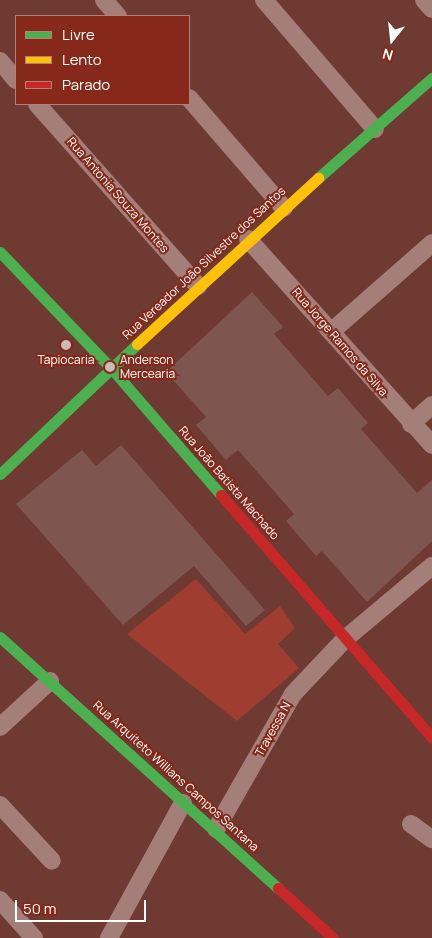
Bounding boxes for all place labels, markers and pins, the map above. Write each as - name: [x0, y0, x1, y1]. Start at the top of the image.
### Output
- marker: Tapiocaria: [60, 339, 72, 351]
- place label: Tapiocaria: [37, 353, 95, 367]
- place label: Anderson Mercearia: [120, 353, 175, 381]
- marker: Anderson Mercearia: [104, 361, 116, 373]

